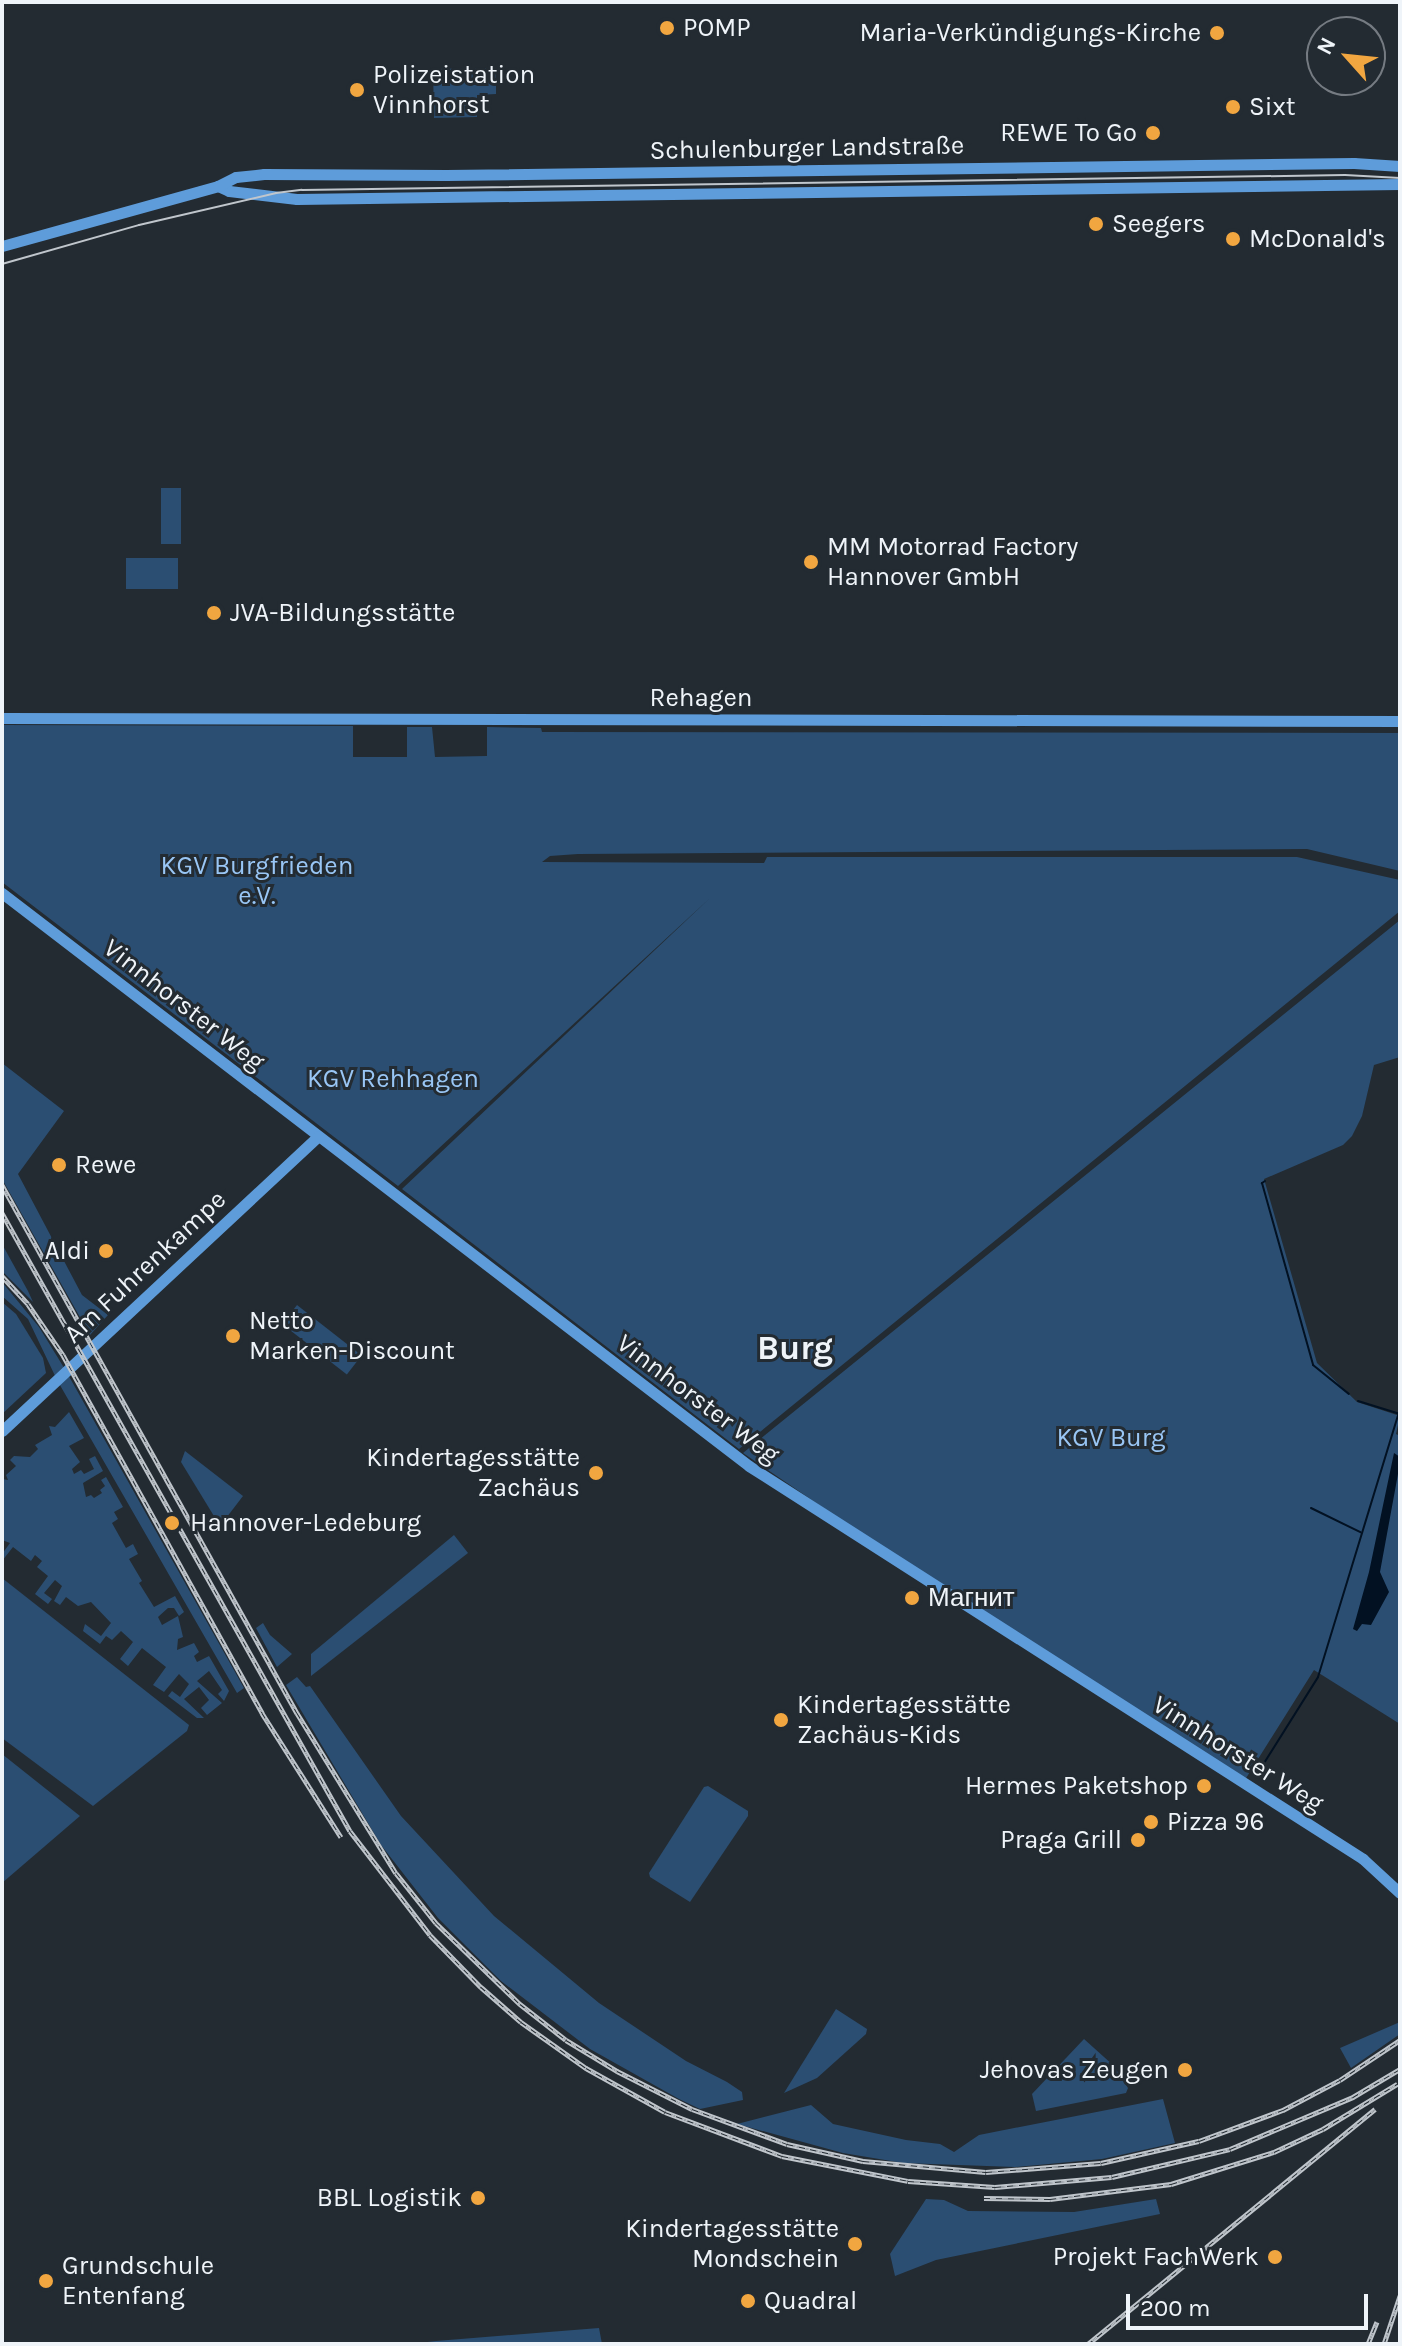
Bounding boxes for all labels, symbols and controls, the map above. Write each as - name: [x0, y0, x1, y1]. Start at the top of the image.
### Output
- place label: POMP: [683, 12, 751, 44]
- north arrow: [1306, 16, 1386, 96]
- place label: Maria-Verkündigungs-Kirche: [859, 17, 1201, 49]
- marker: POMP: [658, 19, 676, 37]
- marker: Maria-Verkündigungs-Kirche: [1208, 24, 1226, 42]
- text: N: [1311, 33, 1342, 59]
- place label: Polizeistation Vinnhorst: [373, 59, 535, 120]
- marker: Polizeistation Vinnhorst: [348, 81, 366, 99]
- place label: Sixt: [1249, 91, 1296, 123]
- marker: Sixt: [1224, 98, 1242, 116]
- place label: REWE To Go: [1000, 117, 1137, 149]
- marker: REWE To Go: [1144, 124, 1162, 142]
- street label: Schulenburger Landstraße: [649, 130, 965, 166]
- place label: Seegers: [1112, 208, 1206, 240]
- marker: Seegers: [1087, 215, 1105, 233]
- place label: McDonald's: [1249, 223, 1386, 255]
- marker: McDonald's: [1224, 230, 1242, 248]
- place label: MM Motorrad Factory Hannover GmbH: [827, 531, 1078, 592]
- marker: MM Motorrad Factory Hannover GmbH: [802, 553, 820, 571]
- place label: JVA-Bildungsstätte: [230, 597, 455, 629]
- marker: JVA-Bildungsstätte: [205, 604, 223, 622]
- street label: Rehagen: [650, 682, 752, 714]
- park label: KGV Burgfrieden e.V.: [161, 850, 353, 912]
- street label: Vinnhorster Weg: [97, 932, 271, 1078]
- park label: KGV Rehhagen: [307, 1063, 479, 1095]
- place label: Rewe: [75, 1149, 136, 1181]
- marker: Rewe: [50, 1156, 68, 1174]
- street label: Am Fuhrenkampe: [58, 1184, 232, 1350]
- place label: Aldi: [45, 1235, 90, 1267]
- marker: Aldi: [97, 1242, 115, 1260]
- place label: Netto Marken-Discount: [249, 1305, 455, 1366]
- marker: Netto Marken-Discount: [224, 1327, 242, 1345]
- street label: Vinnhorster Weg: [610, 1328, 786, 1470]
- district label: Burg: [757, 1329, 833, 1369]
- park label: KGV Burg: [1057, 1422, 1165, 1454]
- place label: Kindertagesstätte Zachäus: [366, 1442, 580, 1504]
- marker: Kindertagesstätte Zachäus: [587, 1464, 605, 1482]
- place label: Hannover-Ledeburg: [190, 1507, 421, 1539]
- marker: Hannover-Ledeburg: [161, 1512, 183, 1534]
- place label: Магнит: [928, 1582, 1015, 1614]
- marker: Магнит: [903, 1589, 921, 1607]
- place label: Kindertagesstätte Zachäus-Kids: [797, 1689, 1011, 1750]
- street label: Vinnhorster Weg: [1147, 1689, 1329, 1819]
- marker: Kindertagesstätte Zachäus-Kids: [772, 1711, 790, 1729]
- place label: Hermes Paketshop: [965, 1770, 1188, 1802]
- marker: Hermes Paketshop: [1195, 1777, 1213, 1795]
- place label: Pizza 96: [1167, 1806, 1264, 1838]
- marker: Pizza 96: [1142, 1813, 1160, 1831]
- place label: Praga Grill: [1000, 1824, 1122, 1856]
- marker: Praga Grill: [1129, 1831, 1147, 1849]
- place label: Jehovas Zeugen: [980, 2054, 1169, 2086]
- marker: Jehovas Zeugen: [1176, 2061, 1194, 2079]
- place label: BBL Logistik: [317, 2182, 462, 2214]
- marker: BBL Logistik: [469, 2189, 487, 2207]
- place label: Kindertagesstätte Mondschein: [625, 2213, 839, 2274]
- marker: Kindertagesstätte Mondschein: [846, 2235, 864, 2253]
- place label: Projekt FachWerk: [1053, 2241, 1259, 2273]
- marker: Projekt FachWerk: [1266, 2248, 1284, 2266]
- place label: Grundschule Entenfang: [62, 2250, 214, 2312]
- marker: Grundschule Entenfang: [37, 2272, 55, 2290]
- scale bar: [1130, 2278, 1372, 2328]
- place label: Quadral: [764, 2285, 857, 2317]
- marker: Quadral: [739, 2292, 757, 2310]
- text: 200 m: [1140, 2294, 1211, 2322]

